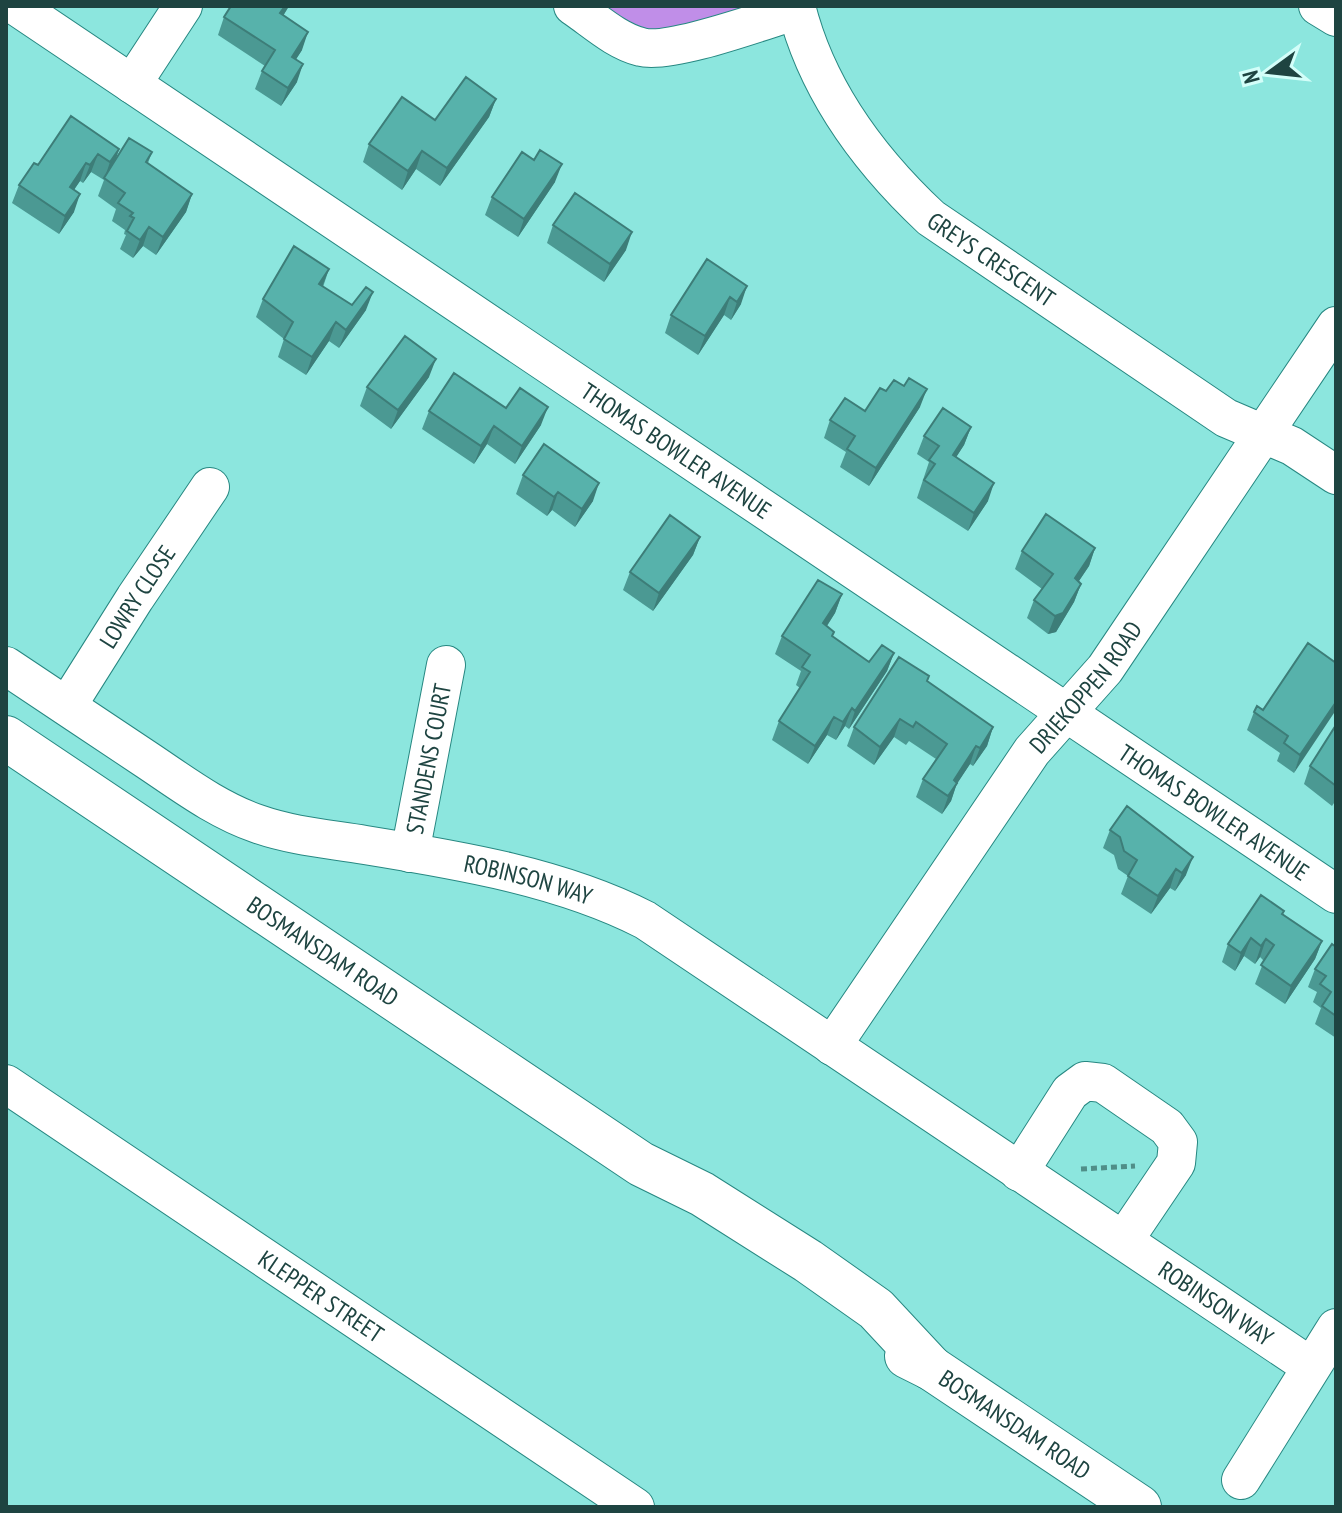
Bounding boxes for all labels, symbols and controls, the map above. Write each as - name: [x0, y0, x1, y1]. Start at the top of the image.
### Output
- north arrow: [1230, 32, 1310, 112]
- text: N: [1236, 68, 1266, 87]
- street label: GREYS CRESCENT: [922, 205, 1062, 314]
- street label: THOMAS BOWLER AVENUE: [575, 375, 778, 525]
- street label: LOWRY CLOSE: [92, 539, 182, 654]
- street label: DRIEKOPPEN ROAD: [1022, 615, 1148, 759]
- street label: STANDENS COURT: [398, 681, 458, 837]
- street label: THOMAS BOWLER AVENUE: [1113, 737, 1315, 887]
- street label: ROBINSON WAY: [461, 847, 597, 911]
- street label: BOSMANSDAM ROAD: [242, 889, 405, 1013]
- street label: KLEPPER STREET: [253, 1243, 390, 1349]
- street label: ROBINSON WAY: [1153, 1254, 1279, 1353]
- street label: BOSMANSDAM ROAD: [933, 1362, 1097, 1486]

